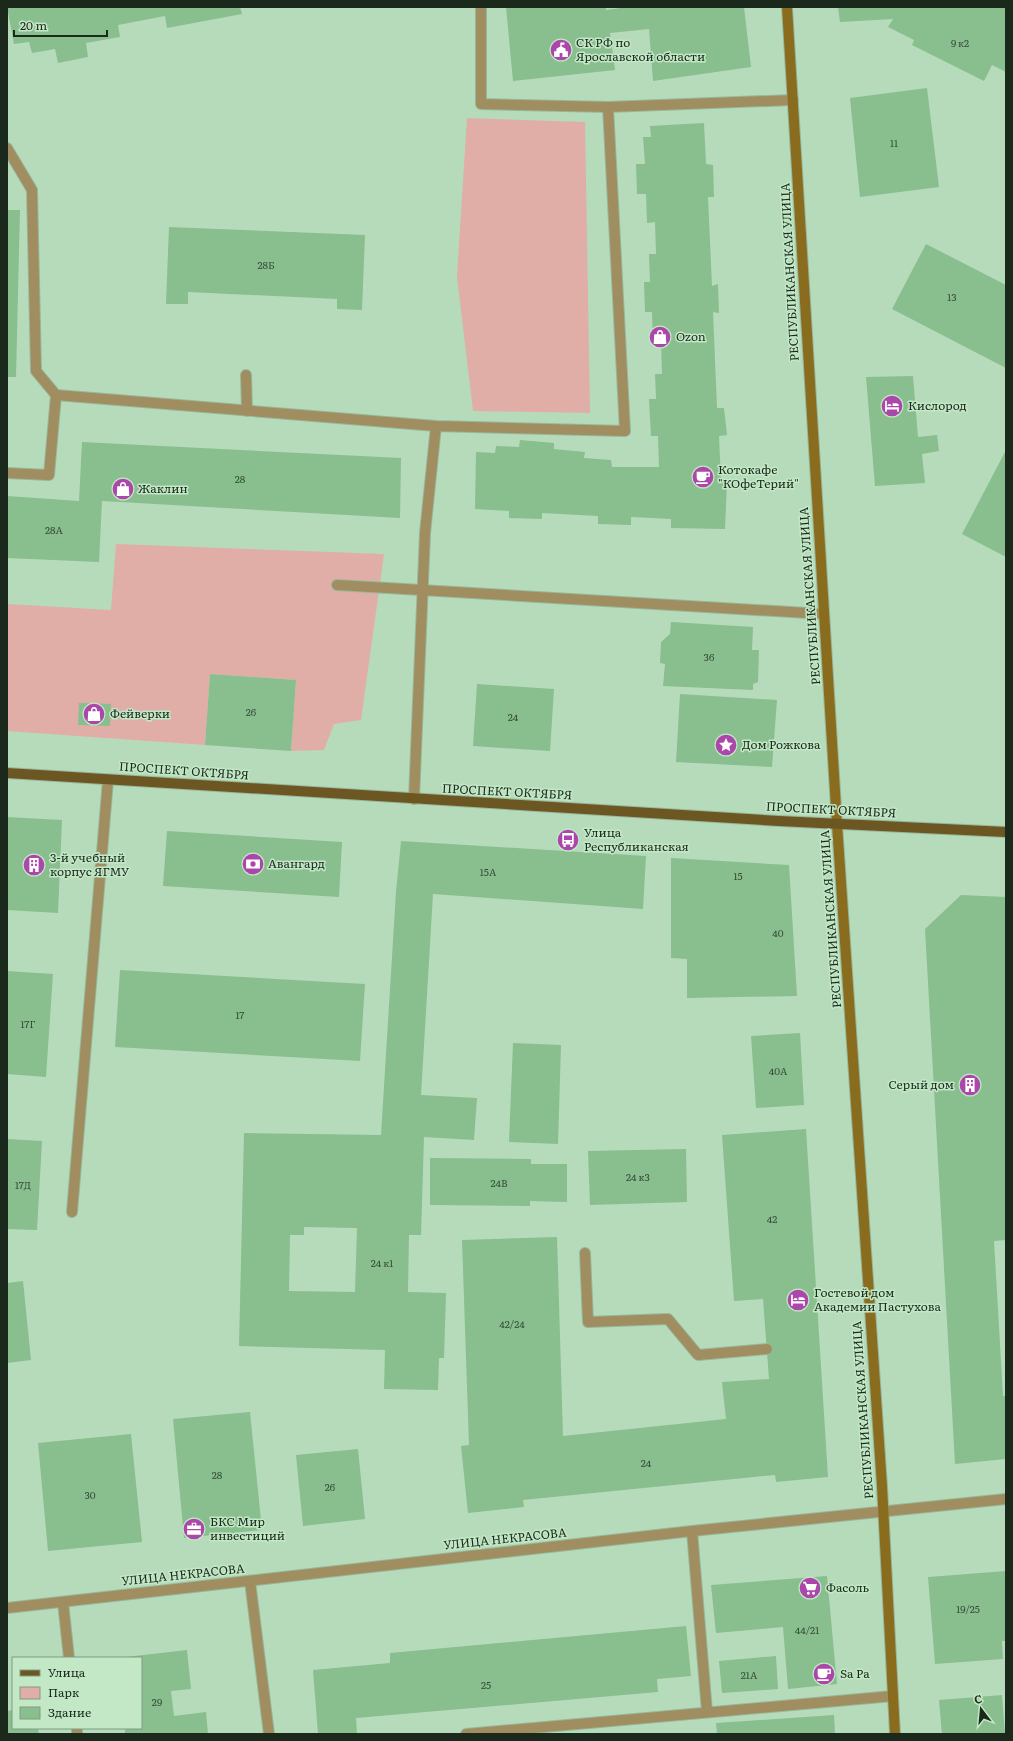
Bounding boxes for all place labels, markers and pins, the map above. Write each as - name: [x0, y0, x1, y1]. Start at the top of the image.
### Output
- place label: СК РФ по Ярославской области: [576, 33, 705, 65]
- public building icon: СК РФ по Ярославской области: [548, 37, 574, 63]
- shop icon: Ozon: [647, 324, 673, 350]
- place label: Ozon: [676, 327, 706, 345]
- hotel icon: Кислород: [879, 393, 905, 419]
- place label: Кислород: [908, 396, 967, 414]
- place label: Котокафе "КОфеТерий": [718, 460, 799, 492]
- cafe icon: Котокафе "КОфеТерий": [690, 464, 716, 490]
- shop icon: Жаклин: [110, 476, 136, 502]
- place label: Жаклин: [138, 479, 188, 497]
- shop icon: Фейверки: [81, 701, 107, 727]
- place label: Фейверки: [110, 704, 170, 722]
- place icon: Дом Рожкова: [713, 732, 739, 758]
- place label: Дом Рожкова: [742, 735, 821, 753]
- place label: Улица Республиканская: [584, 823, 689, 855]
- bus stop icon: Улица Республиканская: [555, 827, 581, 853]
- place label: 3-й учебный корпус ЯГМУ: [50, 848, 130, 880]
- bank icon: Авангард: [240, 851, 266, 877]
- building icon: 3-й учебный корпус ЯГМУ: [21, 852, 47, 878]
- place label: Авангард: [268, 854, 325, 872]
- building icon: Серый дом: [957, 1072, 983, 1098]
- place label: Серый дом: [888, 1075, 954, 1093]
- place label: Гостевой дом Академии Пастухова: [814, 1283, 942, 1315]
- hotel icon: Гостевой дом Академии Пастухова: [785, 1287, 811, 1313]
- place label: БКС Мир инвестиций: [210, 1512, 285, 1544]
- office icon: БКС Мир инвестиций: [181, 1516, 207, 1542]
- supermarket icon: Фасоль: [797, 1575, 823, 1601]
- place label: Фасоль: [826, 1578, 870, 1596]
- cafe icon: Sa Pa: [811, 1661, 837, 1687]
- place label: Sa Pa: [840, 1664, 870, 1682]

